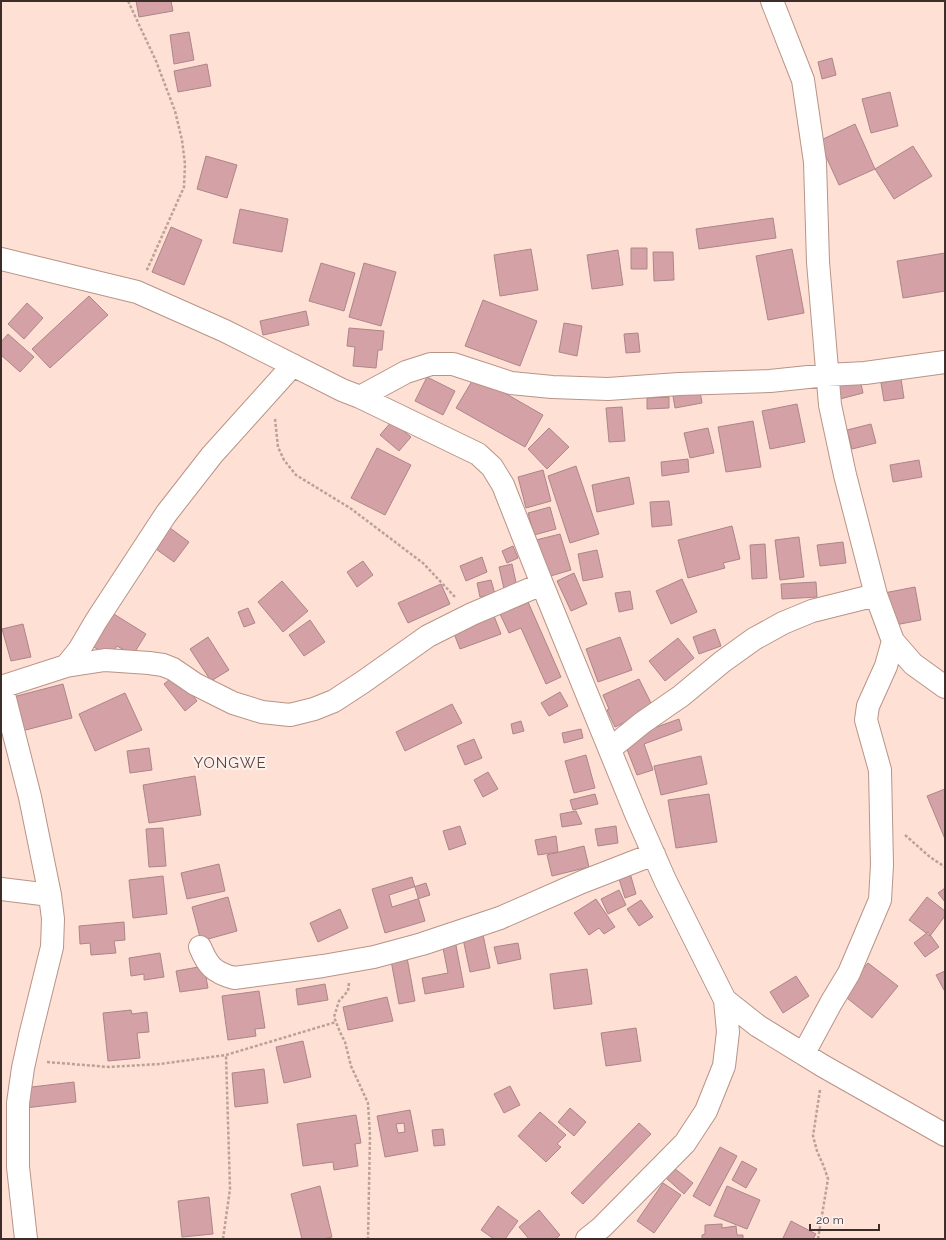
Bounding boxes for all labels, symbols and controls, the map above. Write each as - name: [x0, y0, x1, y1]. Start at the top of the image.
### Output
- district label: YONGWE: [193, 754, 267, 772]
- scale bar: [810, 1206, 879, 1232]
- text: 20 m: [816, 1213, 844, 1227]

